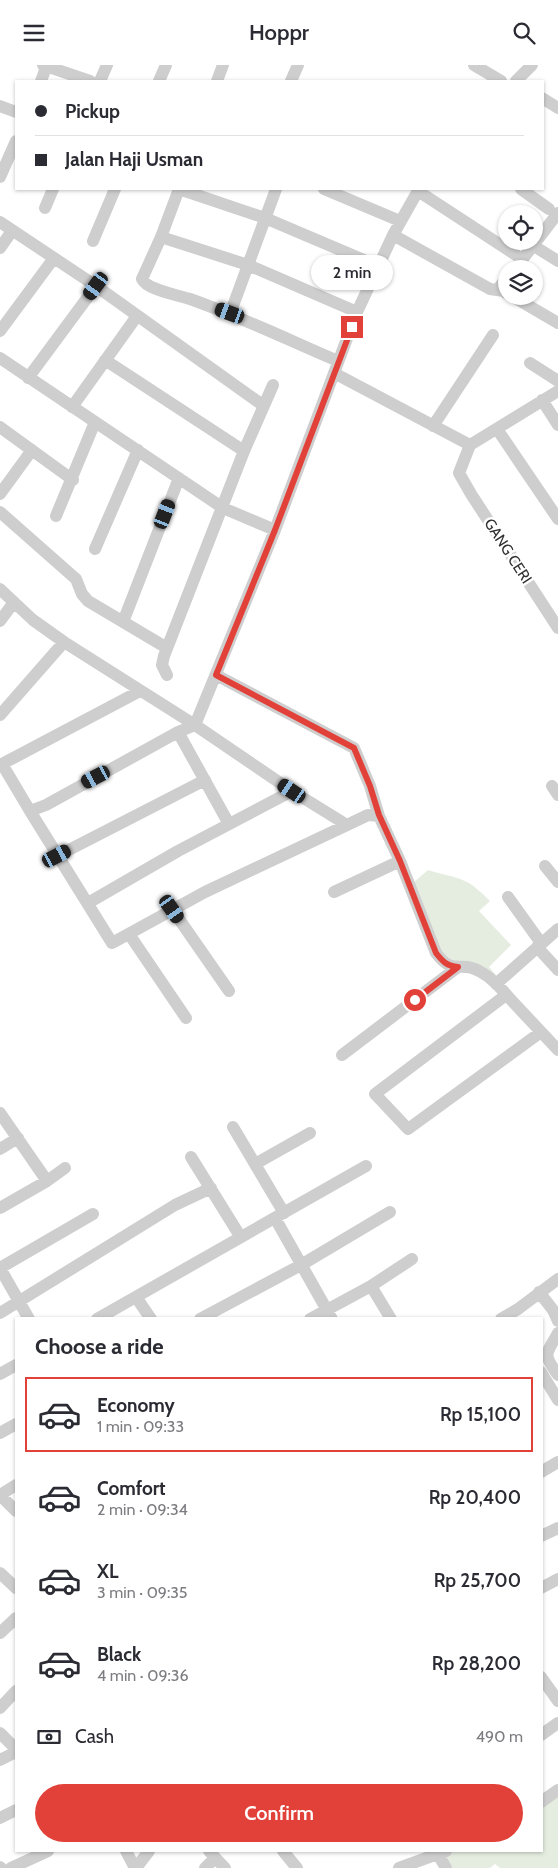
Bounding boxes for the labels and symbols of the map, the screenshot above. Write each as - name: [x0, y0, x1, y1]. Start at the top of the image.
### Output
- callout: 2 min: [311, 255, 393, 289]
- car: [81, 269, 110, 303]
- car: [213, 301, 246, 325]
- route end: [341, 316, 363, 338]
- car: [152, 497, 177, 531]
- street label: GANG CERI: [480, 515, 536, 587]
- car: [79, 763, 112, 791]
- car: [275, 776, 308, 806]
- car: [40, 842, 73, 870]
- car: [157, 892, 186, 926]
- route start: [404, 989, 426, 1011]

